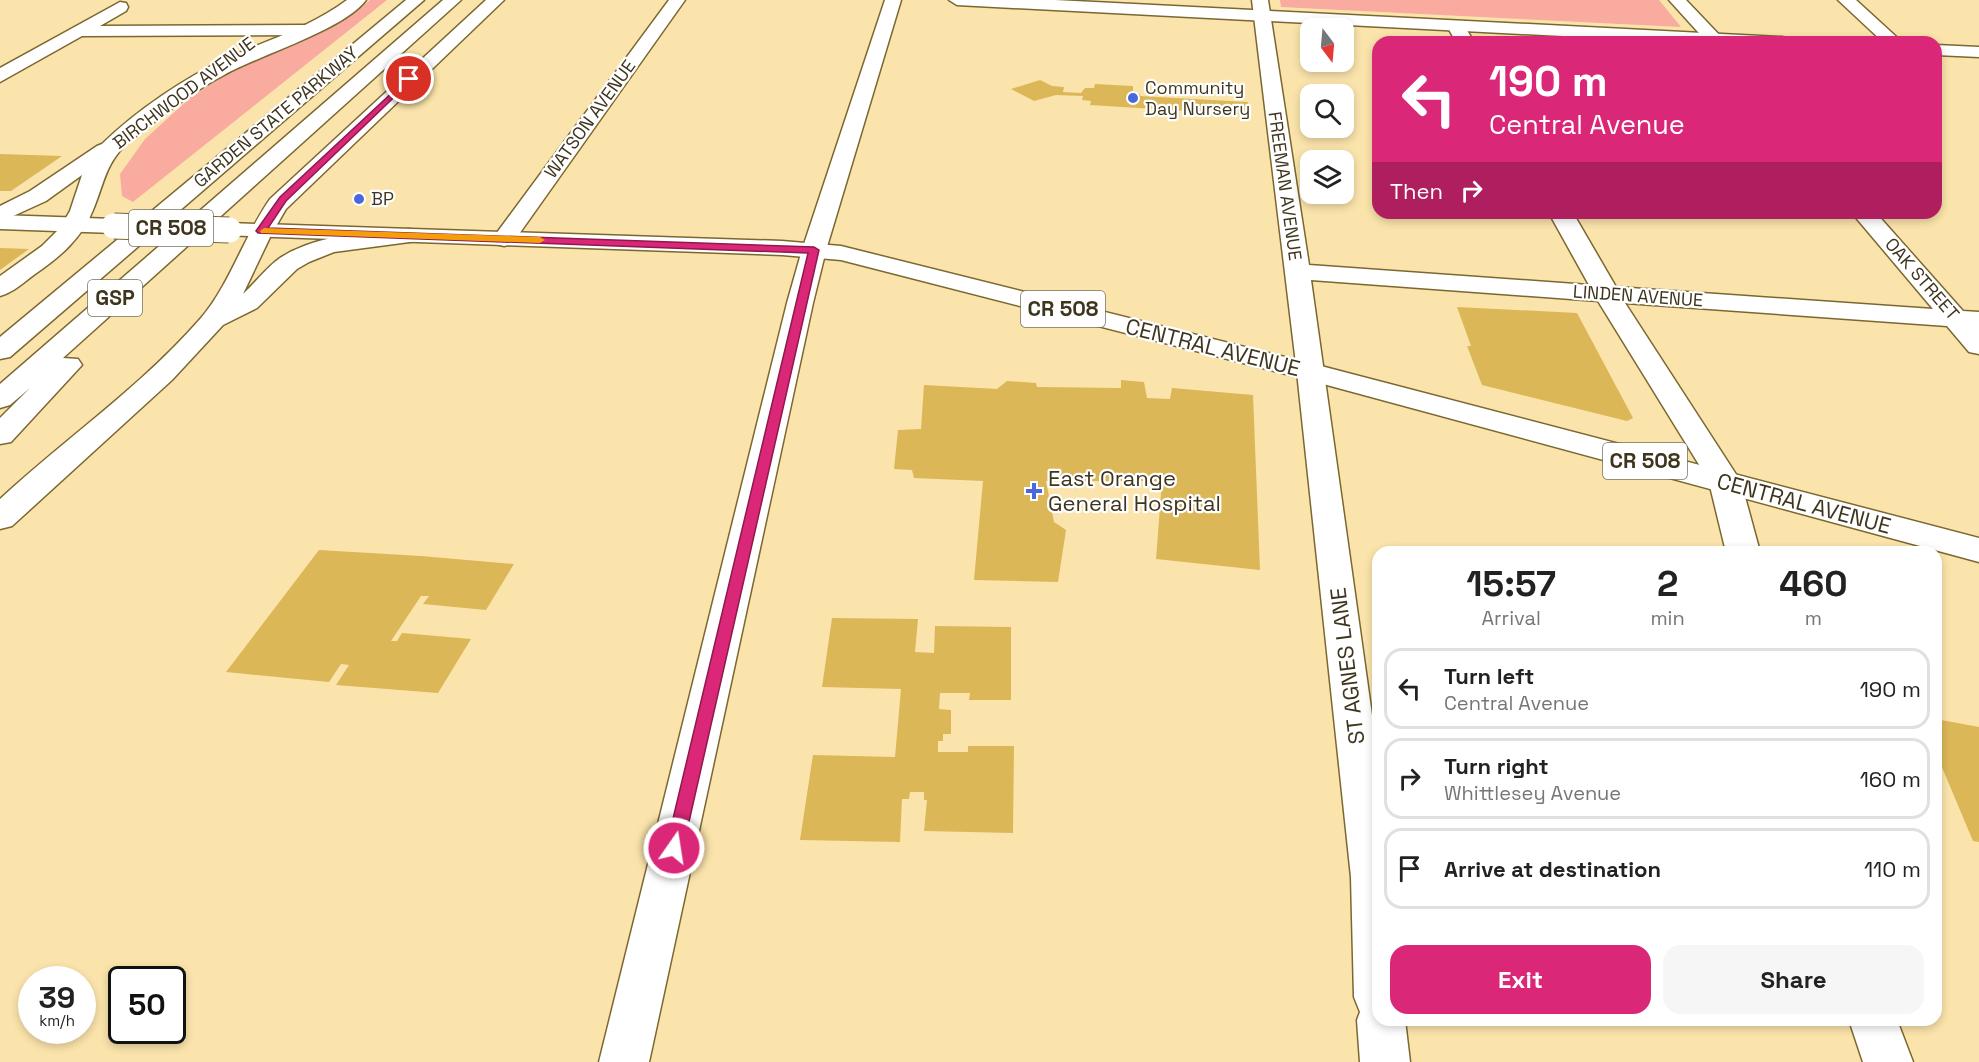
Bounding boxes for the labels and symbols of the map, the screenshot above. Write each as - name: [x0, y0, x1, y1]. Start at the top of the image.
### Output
- north arrow: [1300, 18, 1354, 72]
- street label: BIRCHWOOD AVENUE: [108, 32, 259, 154]
- street label: GARDEN STATE PARKWAY: [189, 41, 363, 192]
- pin: [383, 53, 434, 104]
- street label: WATSON AVENUE: [539, 55, 640, 182]
- place label: Community Day Nursery: [1145, 76, 1250, 120]
- marker: Community Day Nursery: [1126, 91, 1140, 105]
- street label: FREEMAN AVENUE: [1264, 110, 1307, 262]
- place label: BP: [371, 187, 394, 210]
- marker: BP: [352, 192, 366, 206]
- road number: CR 508: [129, 210, 213, 246]
- street label: OAK STREET: [1880, 233, 1965, 325]
- street label: LINDEN AVENUE: [1572, 279, 1704, 312]
- road number: GSP: [88, 280, 142, 316]
- road number: CR 508: [1021, 291, 1105, 327]
- street label: CENTRAL AVENUE: [1123, 312, 1303, 382]
- road number: CR 508: [1603, 443, 1687, 479]
- place label: East Orange General Hospital: [1048, 464, 1221, 517]
- street label: CENTRAL AVENUE: [1714, 466, 1894, 540]
- marker: East Orange General Hospital: [1025, 482, 1043, 500]
- street label: ST AGNES LANE: [1323, 586, 1371, 746]
- position arrow: [642, 816, 706, 880]
- speed limit sign: 50: [108, 966, 186, 1044]

